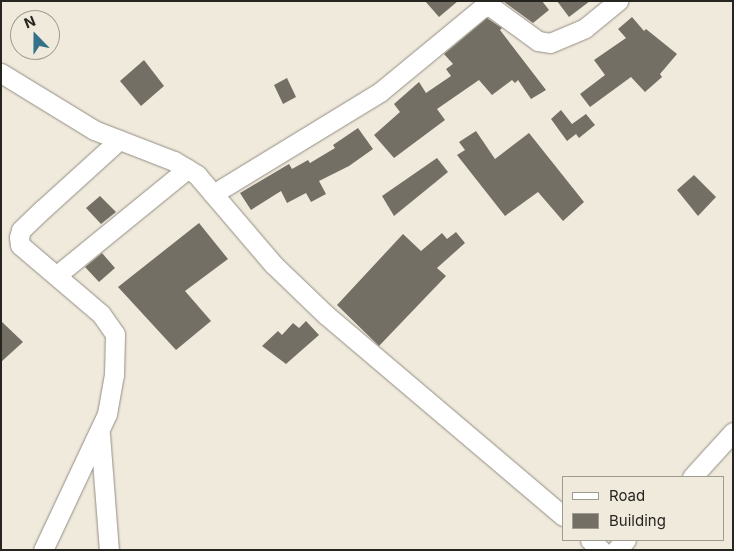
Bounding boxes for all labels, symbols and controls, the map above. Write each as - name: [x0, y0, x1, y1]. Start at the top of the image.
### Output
- north arrow: [10, 10, 60, 60]
- text: N: [21, 12, 38, 31]
- legend: [562, 476, 724, 541]
- text: Road: [609, 486, 645, 505]
- text: Building: [609, 511, 666, 530]

